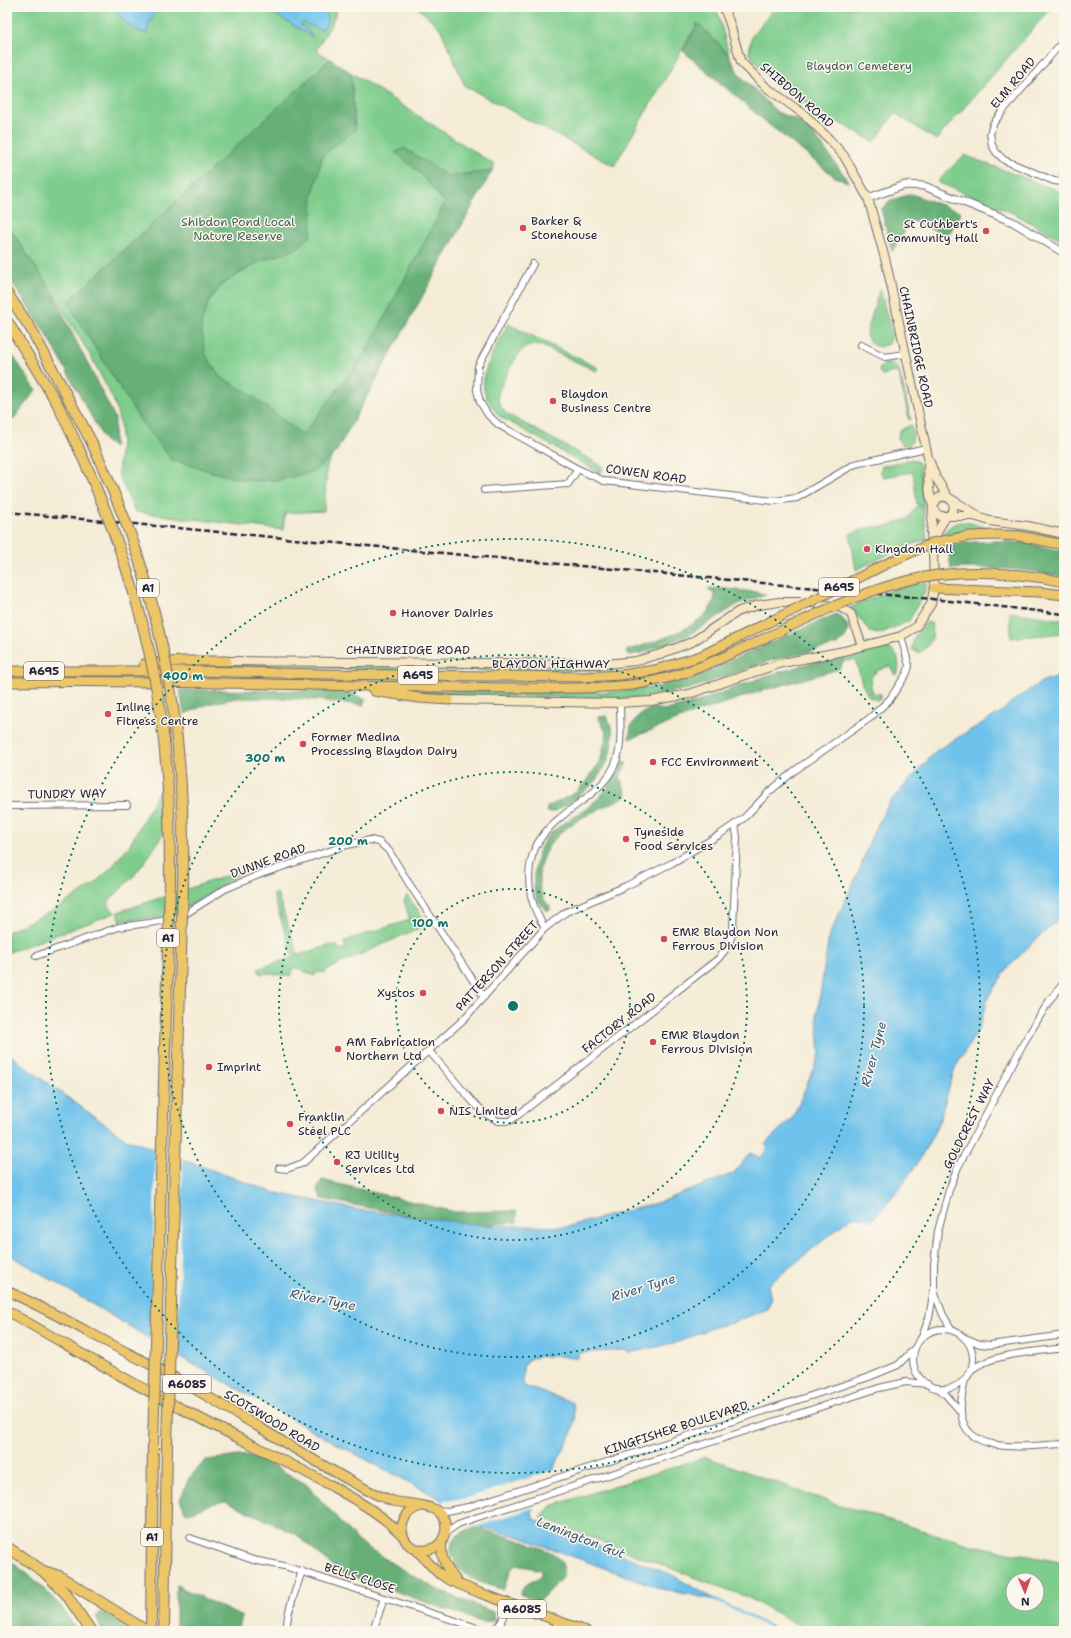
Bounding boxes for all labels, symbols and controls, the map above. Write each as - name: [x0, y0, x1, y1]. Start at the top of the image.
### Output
- street label: ELM ROAD: [987, 54, 1039, 112]
- park label: Blaydon Cemetery: [806, 58, 912, 74]
- street label: SHIBDON ROAD: [757, 59, 837, 131]
- place label: Barker & Stonehouse: [531, 213, 598, 243]
- park label: Shibdon Pond Local Nature Reserve: [181, 214, 295, 244]
- place label: St Cuthbert's Community Hall: [886, 216, 978, 246]
- marker: Barker & Stonehouse: [518, 223, 528, 233]
- marker: St Cuthbert's Community Hall: [981, 226, 991, 236]
- street label: CHAINBRIDGE ROAD: [895, 285, 937, 409]
- place label: Blaydon Business Centre: [561, 386, 651, 416]
- marker: Blaydon Business Centre: [548, 396, 558, 406]
- street label: COWEN ROAD: [605, 460, 687, 488]
- place label: Kingdom Hall: [875, 541, 953, 557]
- marker: Kingdom Hall: [862, 544, 872, 554]
- road number: A695: [819, 578, 859, 596]
- road number: A1: [137, 579, 159, 597]
- place label: Hanover Dairies: [401, 605, 493, 621]
- marker: Hanover Dairies: [388, 608, 398, 618]
- street label: CHAINBRIDGE ROAD: [346, 642, 470, 658]
- street label: BLAYDON HIGHWAY: [492, 656, 611, 672]
- road number: A695: [24, 662, 64, 680]
- road number: A695: [398, 666, 438, 684]
- text: 400 m: [163, 668, 203, 684]
- place label: Inline Fitness Centre: [116, 699, 199, 729]
- marker: Inline Fitness Centre: [103, 709, 113, 719]
- place label: Former Medina Processing Blaydon Dairy: [311, 729, 458, 759]
- marker: Former Medina Processing Blaydon Dairy: [298, 739, 308, 749]
- text: 300 m: [245, 750, 285, 766]
- place label: FCC Environment: [661, 754, 759, 770]
- marker: FCC Environment: [648, 757, 658, 767]
- street label: TUNDRY WAY: [28, 785, 107, 803]
- place label: Tyneside Food Services: [634, 824, 713, 854]
- text: 200 m: [328, 833, 368, 849]
- marker: Tyneside Food Services: [621, 834, 631, 844]
- street label: DUNNE ROAD: [228, 840, 308, 882]
- text: 100 m: [412, 915, 449, 931]
- street label: PATTERSON STREET: [452, 917, 542, 1015]
- place label: EMR Blaydon Non Ferrous Division: [672, 924, 778, 954]
- road number: A1: [157, 929, 179, 947]
- marker: EMR Blaydon Non Ferrous Division: [659, 934, 669, 944]
- place label: Xystos: [377, 985, 415, 1001]
- marker: Xystos: [418, 988, 428, 998]
- street label: FACTORY ROAD: [579, 989, 659, 1057]
- centre of rings: [506, 999, 520, 1013]
- water label: River Tyne: [857, 1020, 890, 1089]
- place label: EMR Blaydon Ferrous Division: [661, 1027, 752, 1057]
- place label: AM Fabrication Northern Ltd: [346, 1034, 435, 1064]
- marker: EMR Blaydon Ferrous Division: [648, 1037, 658, 1047]
- marker: AM Fabrication Northern Ltd: [333, 1044, 343, 1054]
- place label: Imprint: [217, 1059, 261, 1075]
- marker: Imprint: [204, 1062, 214, 1072]
- street label: GOLDCREST WAY: [939, 1075, 999, 1172]
- place label: NIS Limited: [449, 1103, 518, 1119]
- marker: NIS Limited: [436, 1106, 446, 1116]
- place label: Franklin Steel PLC: [298, 1109, 351, 1139]
- marker: Franklin Steel PLC: [285, 1119, 295, 1129]
- place label: RJ Utility Services Ltd: [345, 1147, 415, 1177]
- marker: RJ Utility Services Ltd: [332, 1157, 342, 1167]
- water label: River Tyne: [609, 1270, 678, 1305]
- water label: River Tyne: [288, 1285, 357, 1314]
- road number: A6085: [163, 1375, 211, 1393]
- street label: SCOTSWOOD ROAD: [221, 1386, 323, 1456]
- street label: KINGFISHER BOULEVARD: [602, 1397, 750, 1459]
- water label: Lemington Gut: [534, 1513, 628, 1562]
- road number: A1: [141, 1528, 163, 1546]
- street label: BELLS CLOSE: [322, 1559, 398, 1597]
- north arrow: [1005, 1572, 1045, 1612]
- text: N: [1020, 1594, 1030, 1609]
- road number: A6085: [498, 1600, 546, 1618]

